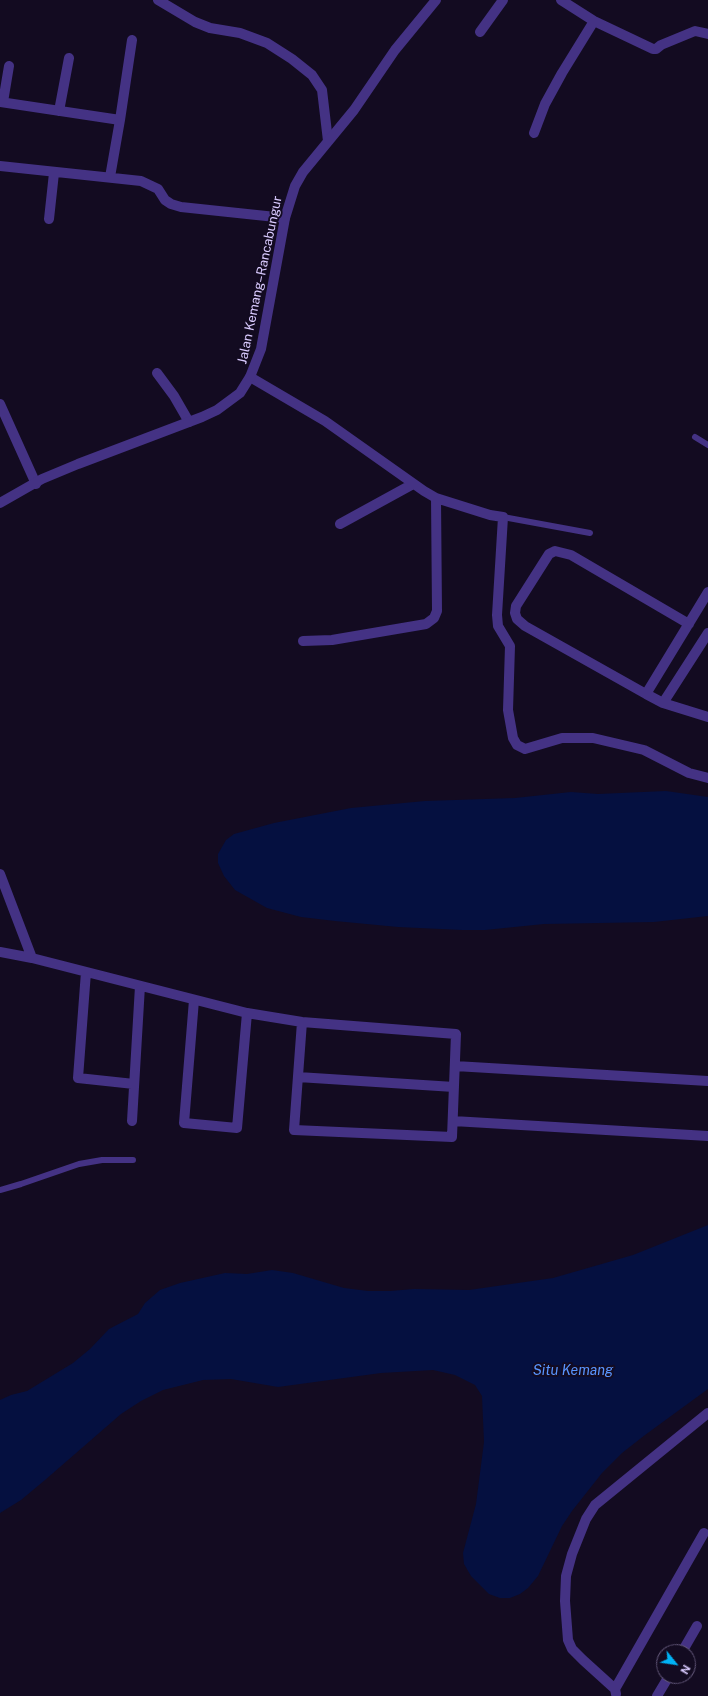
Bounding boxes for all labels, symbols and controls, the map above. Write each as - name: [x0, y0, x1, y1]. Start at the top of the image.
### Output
- street label: Jalan Kemang–Rancabungur: [235, 194, 285, 366]
- water label: Situ Kemang: [533, 1363, 613, 1379]
- north arrow: [656, 1644, 696, 1684]
- text: N: [678, 1663, 693, 1676]

